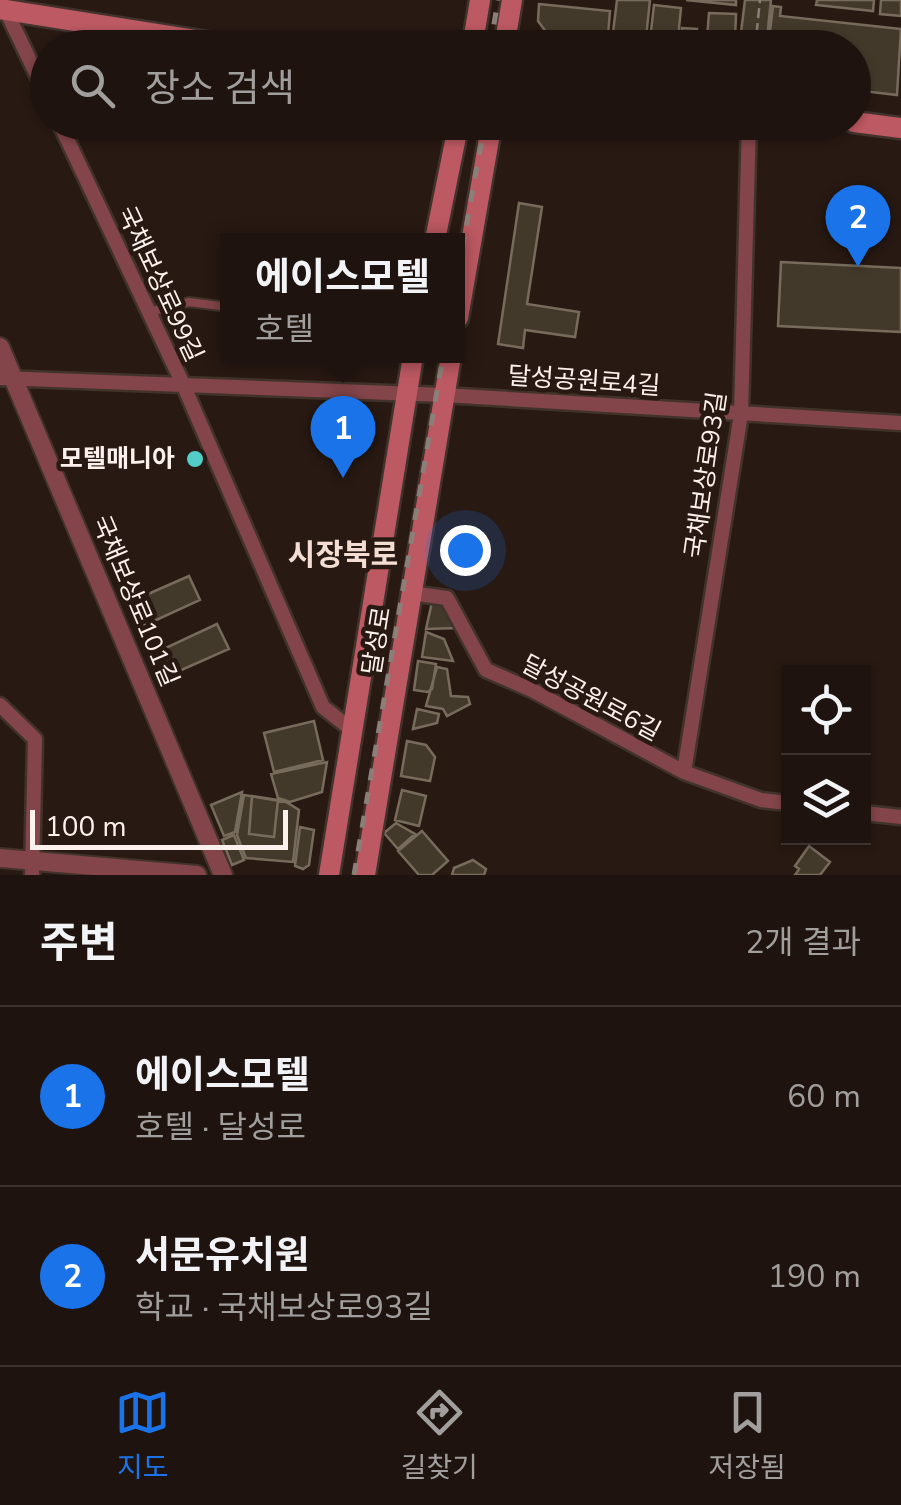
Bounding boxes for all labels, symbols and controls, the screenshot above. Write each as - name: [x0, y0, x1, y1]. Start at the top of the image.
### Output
- search box: [30, 30, 871, 140]
- icon: search: [65, 58, 120, 113]
- text: 장소 검색: [145, 63, 295, 114]
- pin: 2: [826, 184, 890, 267]
- street label: 국채보상로99길: [109, 201, 211, 367]
- popup: [220, 233, 465, 363]
- text: 에이스모텔: [255, 252, 430, 303]
- text: 호텔: [255, 308, 314, 351]
- street label: 달성공원로4길: [506, 359, 662, 403]
- street label: 국채보상로93길: [677, 389, 735, 561]
- pin: 1: [310, 396, 376, 478]
- place label: 모텔매니아: [60, 442, 175, 476]
- marker: 모텔매니아: [184, 448, 206, 470]
- street label: 국채보상로101길: [84, 510, 186, 692]
- your location: [440, 525, 491, 576]
- district label: 시장북로: [288, 535, 398, 576]
- street label: 달성로: [355, 604, 399, 678]
- street label: 달성공원로6길: [515, 647, 667, 749]
- map controls: [781, 665, 871, 845]
- button: locate: [781, 665, 871, 755]
- button: layers: [781, 755, 871, 845]
- scale bar: [30, 805, 288, 850]
- text: 100 m: [45, 808, 127, 846]
- text: 주변: [40, 915, 117, 972]
- text: 2개 결과: [745, 921, 861, 964]
- text: 에이스모텔: [135, 1050, 310, 1101]
- text: 1: [63, 1075, 82, 1118]
- text: 60 m: [787, 1075, 861, 1118]
- text: 호텔 · 달성로: [135, 1106, 306, 1149]
- text: 서문유치원: [135, 1230, 310, 1281]
- text: 2: [63, 1255, 82, 1298]
- text: 190 m: [768, 1255, 861, 1298]
- text: 학교 · 국채보상로93길: [135, 1286, 433, 1329]
- tab: 지도: [115, 1385, 170, 1487]
- tab: 길찾기: [401, 1385, 478, 1487]
- tab: 저장됨: [708, 1385, 786, 1487]

